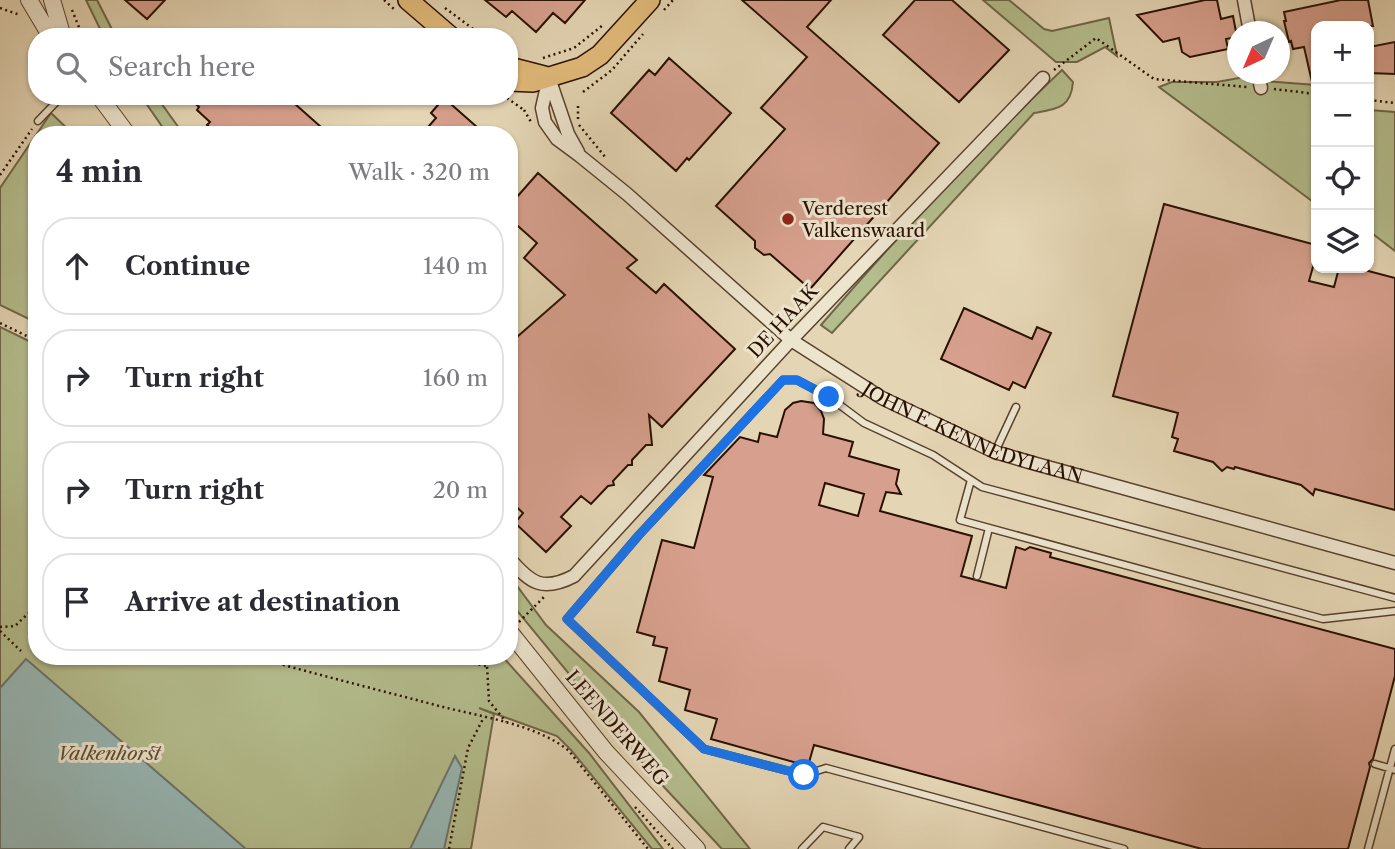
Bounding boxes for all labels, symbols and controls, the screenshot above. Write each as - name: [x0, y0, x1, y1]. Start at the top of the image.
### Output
- north arrow: [1227, 21, 1290, 84]
- map controls: [1311, 21, 1374, 273]
- button: +: [1311, 21, 1374, 84]
- search box: [28, 28, 518, 105]
- icon: search: [52, 48, 90, 86]
- text: Search here: [108, 51, 255, 83]
- button: −: [1311, 84, 1374, 147]
- button: locate: [1311, 147, 1374, 210]
- text: 4 min: [56, 153, 142, 190]
- text: Walk · 320 m: [348, 158, 490, 186]
- place label: Verderest Valkenswaard: [801, 197, 926, 242]
- button: layers: [1311, 210, 1374, 273]
- marker: Verderest Valkenswaard: [780, 211, 796, 227]
- icon: ahead: [58, 247, 96, 285]
- text: Continue: [125, 250, 250, 282]
- text: 140 m: [423, 252, 488, 280]
- street label: DE HAAK: [743, 278, 824, 363]
- icon: right: [58, 359, 96, 397]
- text: Turn right: [125, 362, 264, 394]
- text: 160 m: [423, 364, 488, 392]
- street label: JOHN F. KENNEDYLAAN: [856, 375, 1086, 488]
- route end: [813, 381, 844, 412]
- icon: right: [58, 471, 96, 509]
- text: Turn right: [125, 474, 264, 506]
- text: 20 m: [433, 476, 488, 504]
- icon: arrive: [58, 583, 96, 621]
- text: Arrive at destination: [125, 586, 400, 618]
- street label: LEENDERWEG: [561, 666, 673, 790]
- park label: Valkenhorst: [57, 742, 161, 765]
- route start: [788, 759, 819, 790]

